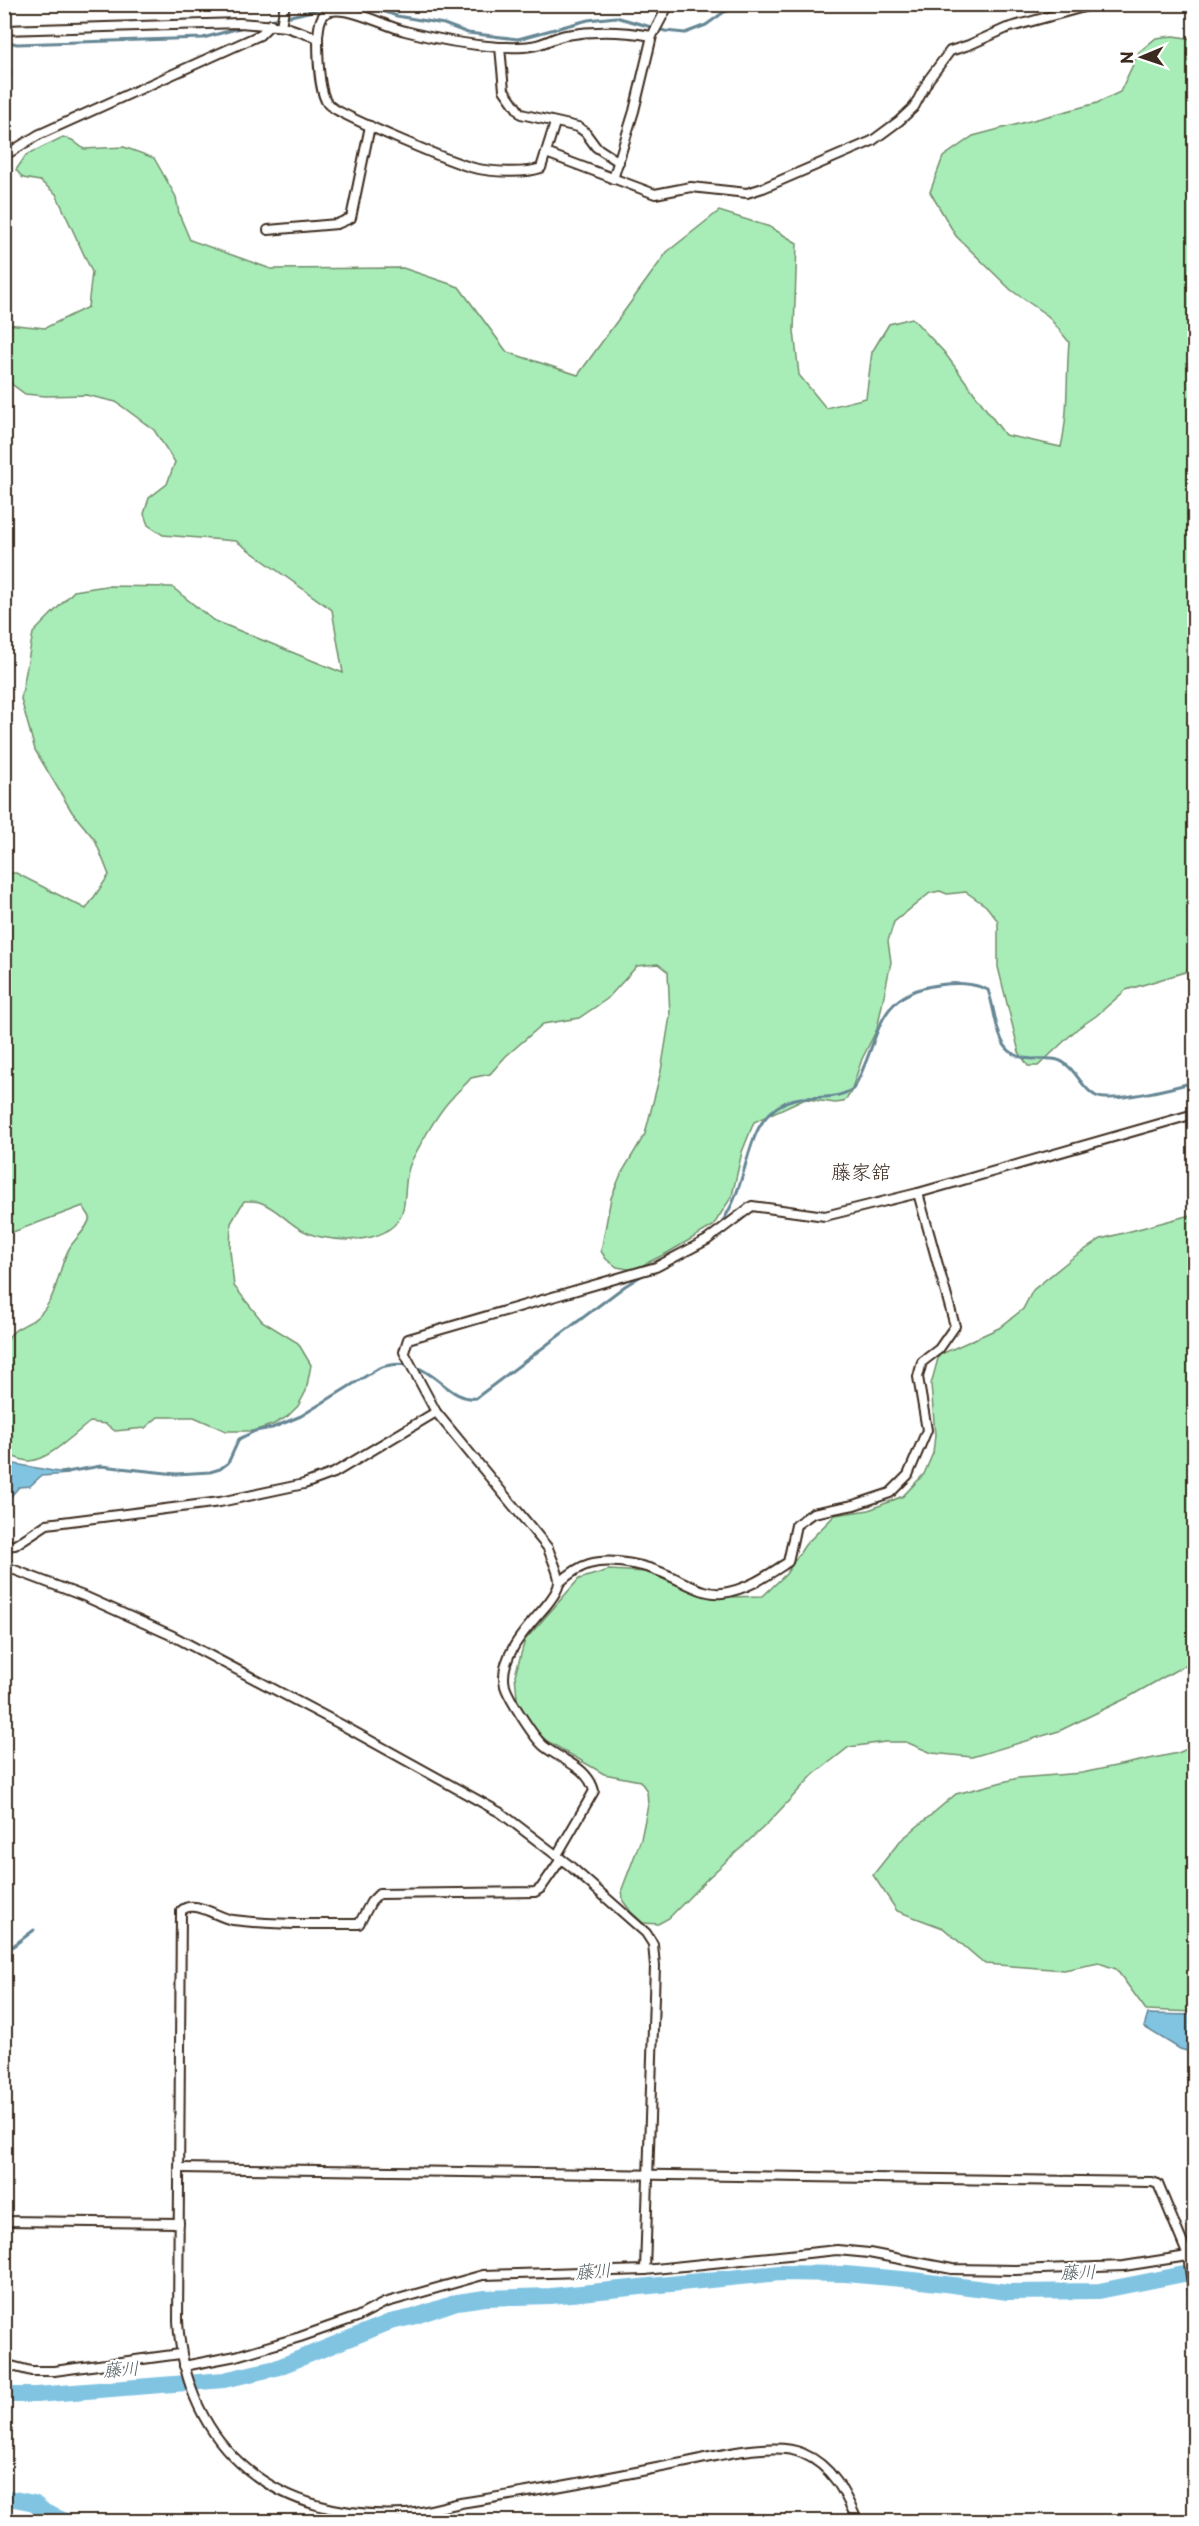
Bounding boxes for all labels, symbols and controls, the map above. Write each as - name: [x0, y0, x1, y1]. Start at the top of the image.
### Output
- north arrow: [1112, 27, 1172, 87]
- text: N: [1114, 51, 1138, 64]
- district label: 藤家舘: [831, 1156, 891, 1186]
- water label: 藤川: [574, 2255, 612, 2285]
- water label: 藤川: [1060, 2257, 1096, 2285]
- water label: 藤川: [102, 2353, 140, 2383]

